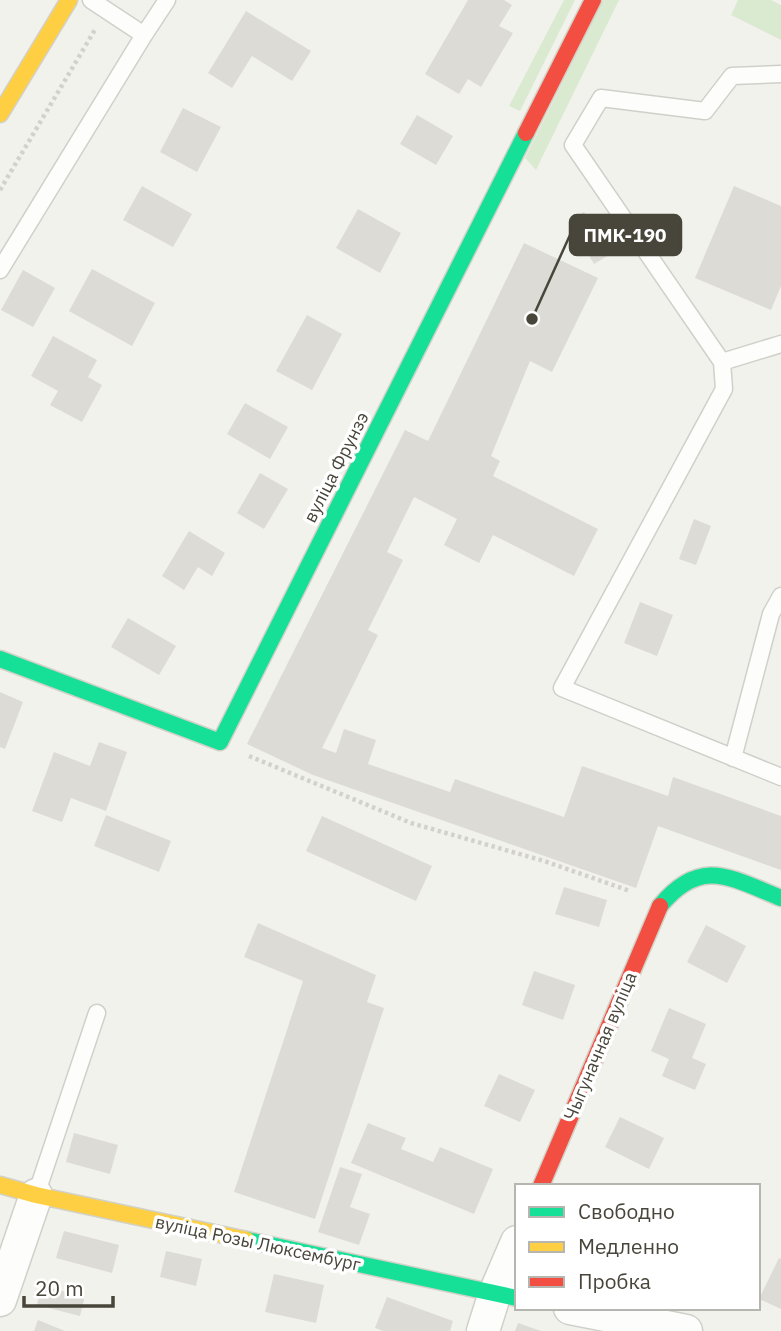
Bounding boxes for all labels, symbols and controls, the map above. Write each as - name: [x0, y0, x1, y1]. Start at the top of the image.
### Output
- callout: ПМК-190: [570, 215, 681, 255]
- text: ПМК-190: [584, 223, 666, 247]
- street label: вуліца Фрунзэ: [298, 408, 374, 526]
- street label: Чыгуначная вуліца: [558, 968, 642, 1124]
- legend: [515, 1184, 760, 1310]
- text: Свободно: [578, 1197, 675, 1225]
- street label: вуліца Розы Люксембург: [153, 1210, 363, 1276]
- text: Медленно: [578, 1232, 679, 1260]
- scale bar: [24, 1264, 114, 1308]
- text: Пробка: [578, 1267, 651, 1295]
- text: 20 m: [35, 1274, 84, 1302]

